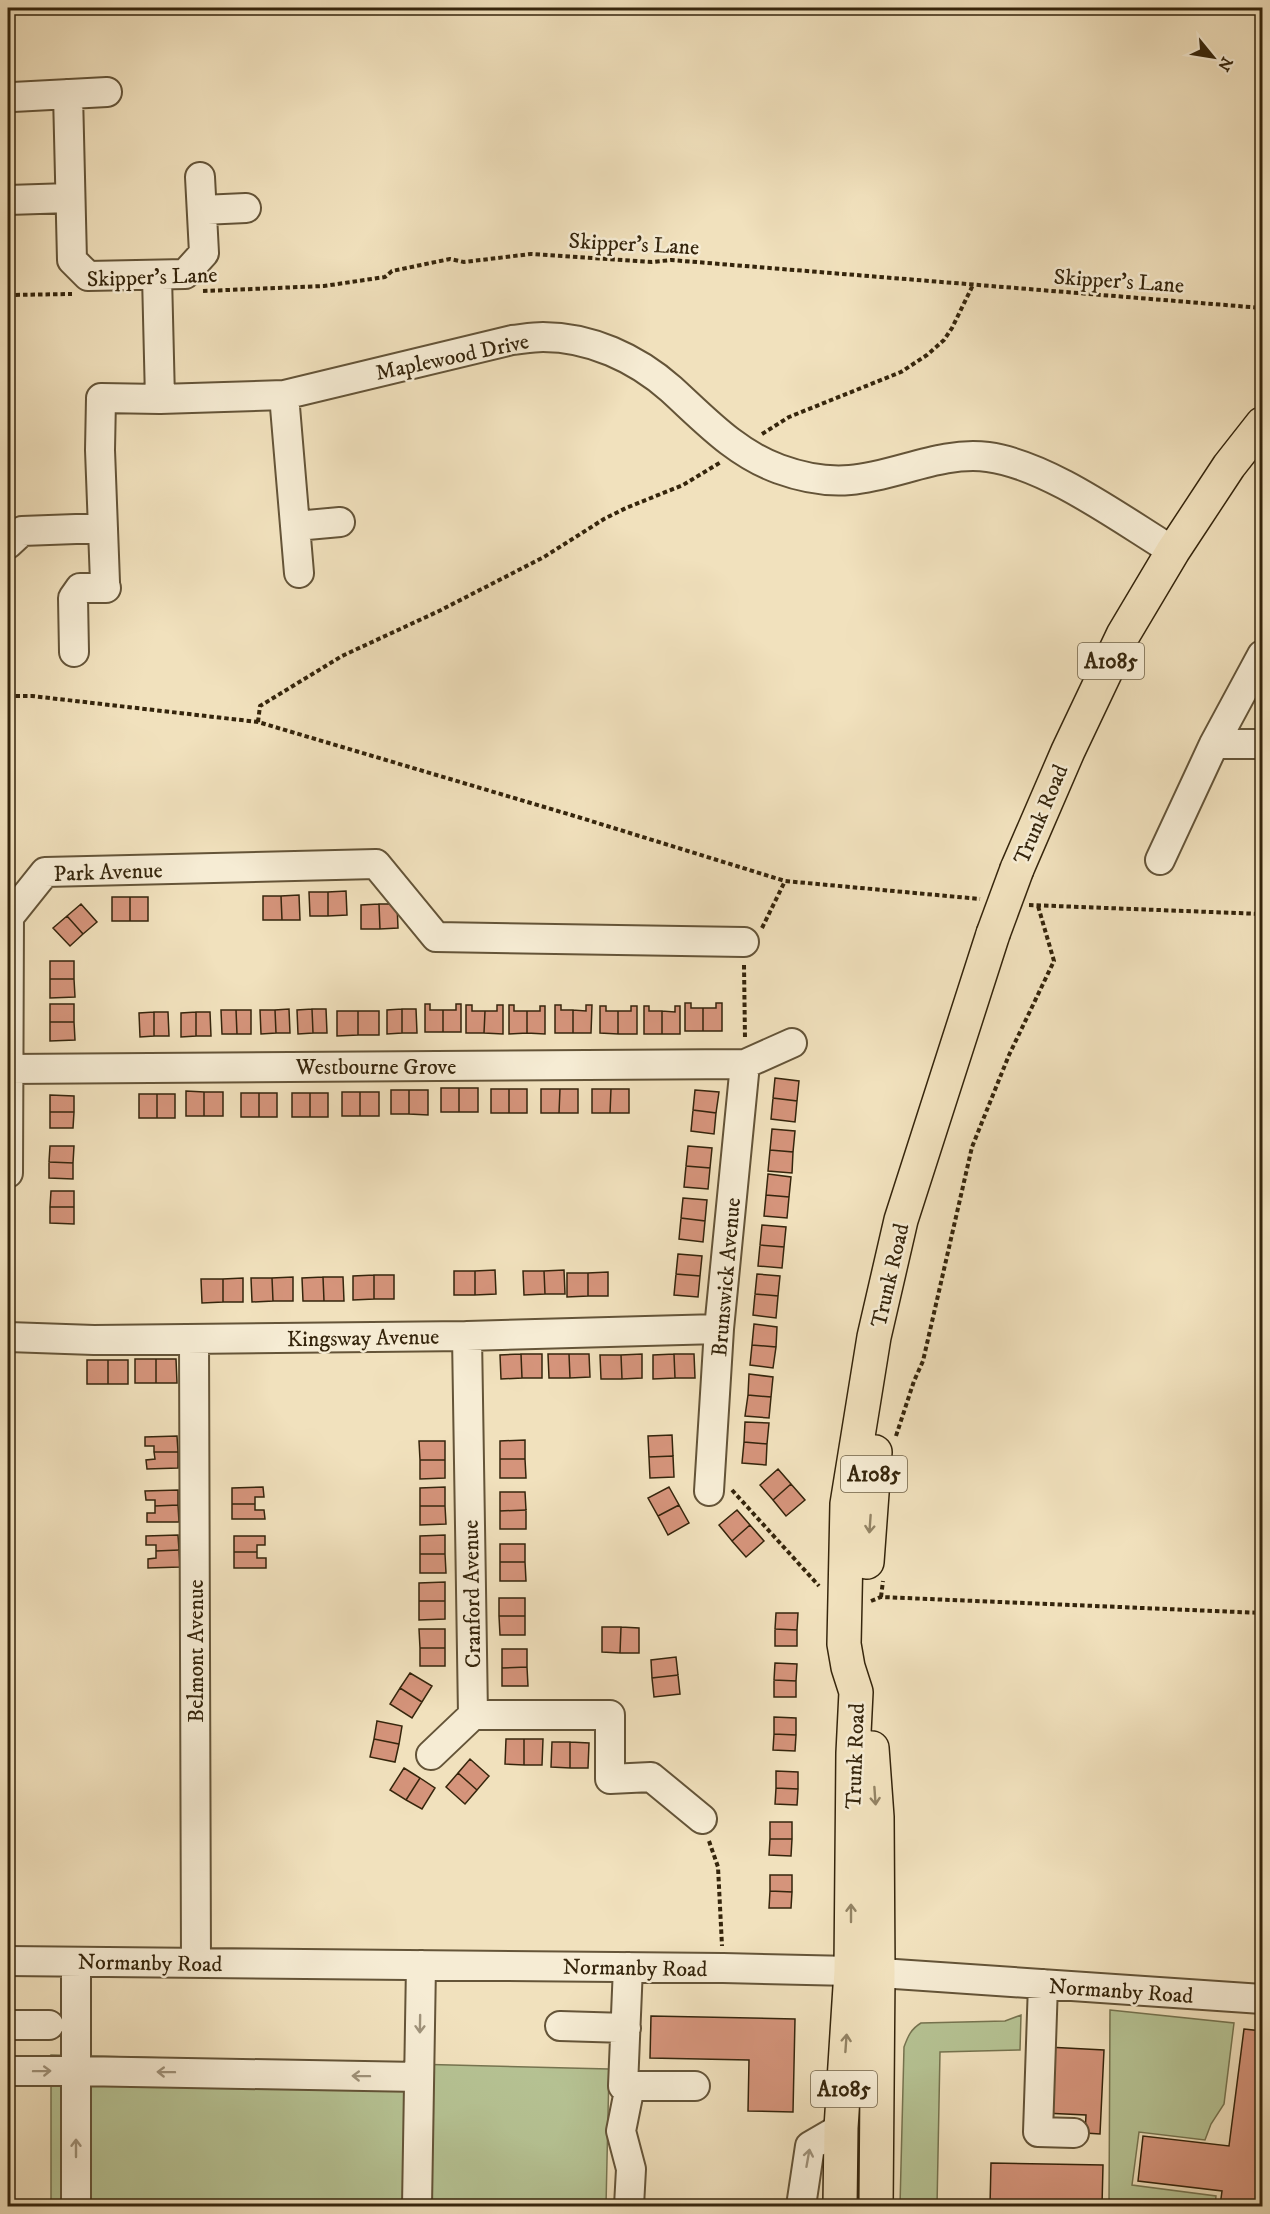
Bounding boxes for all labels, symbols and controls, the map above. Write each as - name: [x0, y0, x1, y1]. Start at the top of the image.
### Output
- north arrow: [1183, 27, 1243, 87]
- text: N: [1213, 53, 1237, 75]
- street label: Skipper's Lane: [568, 228, 700, 261]
- street label: Skipper's Lane: [86, 262, 218, 293]
- street label: Skipper's Lane: [1053, 263, 1185, 300]
- street label: Maplewood Drive: [373, 328, 531, 387]
- road number: A1085: [1078, 643, 1144, 679]
- street label: Trunk Road: [1008, 761, 1075, 869]
- street label: Park Avenue: [53, 857, 163, 888]
- street label: Westbourne Grove: [295, 1054, 456, 1081]
- street label: Brunswick Avenue: [706, 1196, 747, 1358]
- street label: Trunk Road: [865, 1221, 916, 1330]
- street label: Kingsway Avenue: [287, 1324, 440, 1353]
- road number: A1085: [841, 1456, 907, 1492]
- one-way arrow: [864, 1513, 875, 1533]
- street label: Cranford Avenue: [458, 1520, 487, 1668]
- street label: Belmont Avenue: [183, 1579, 210, 1723]
- street label: Trunk Road: [840, 1703, 871, 1809]
- one-way arrow: [870, 1786, 881, 1806]
- one-way arrow: [845, 1903, 857, 1923]
- street label: Normanby Road: [77, 1949, 223, 1978]
- street label: Normanby Road: [562, 1954, 708, 1983]
- street label: Normanby Road: [1048, 1973, 1194, 2010]
- one-way arrow: [415, 2013, 426, 2033]
- one-way arrow: [841, 2034, 852, 2054]
- one-way arrow: [31, 2065, 51, 2077]
- one-way arrow: [156, 2067, 176, 2078]
- one-way arrow: [351, 2070, 371, 2082]
- road number: A1085: [811, 2071, 877, 2107]
- one-way arrow: [70, 2139, 82, 2159]
- one-way arrow: [803, 2149, 814, 2169]

